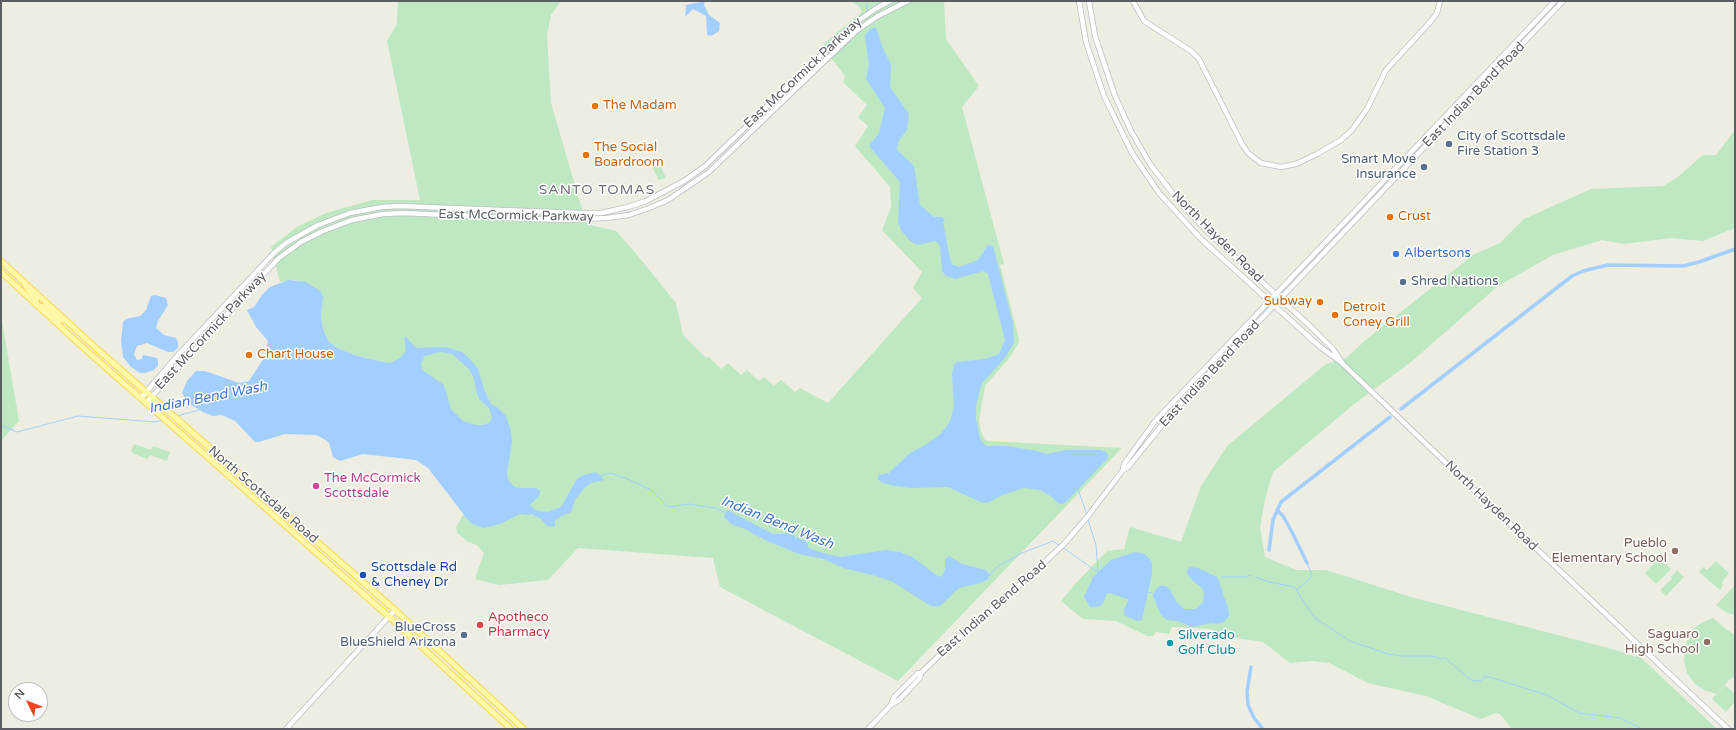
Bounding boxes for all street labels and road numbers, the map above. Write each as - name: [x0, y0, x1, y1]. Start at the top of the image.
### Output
- street label: East McCormick Parkway: [741, 14, 865, 132]
- street label: East Indian Bend Road: [1420, 39, 1528, 151]
- street label: North Hayden Road: [1168, 188, 1266, 286]
- street label: East McCormick Parkway: [438, 207, 594, 225]
- street label: East McCormick Parkway: [152, 269, 270, 393]
- street label: East Indian Bend Road: [1157, 317, 1263, 431]
- street label: North Scottsdale Road: [205, 443, 321, 547]
- street label: North Hayden Road: [1441, 458, 1541, 554]
- street label: East Indian Bend Road: [934, 557, 1050, 661]

